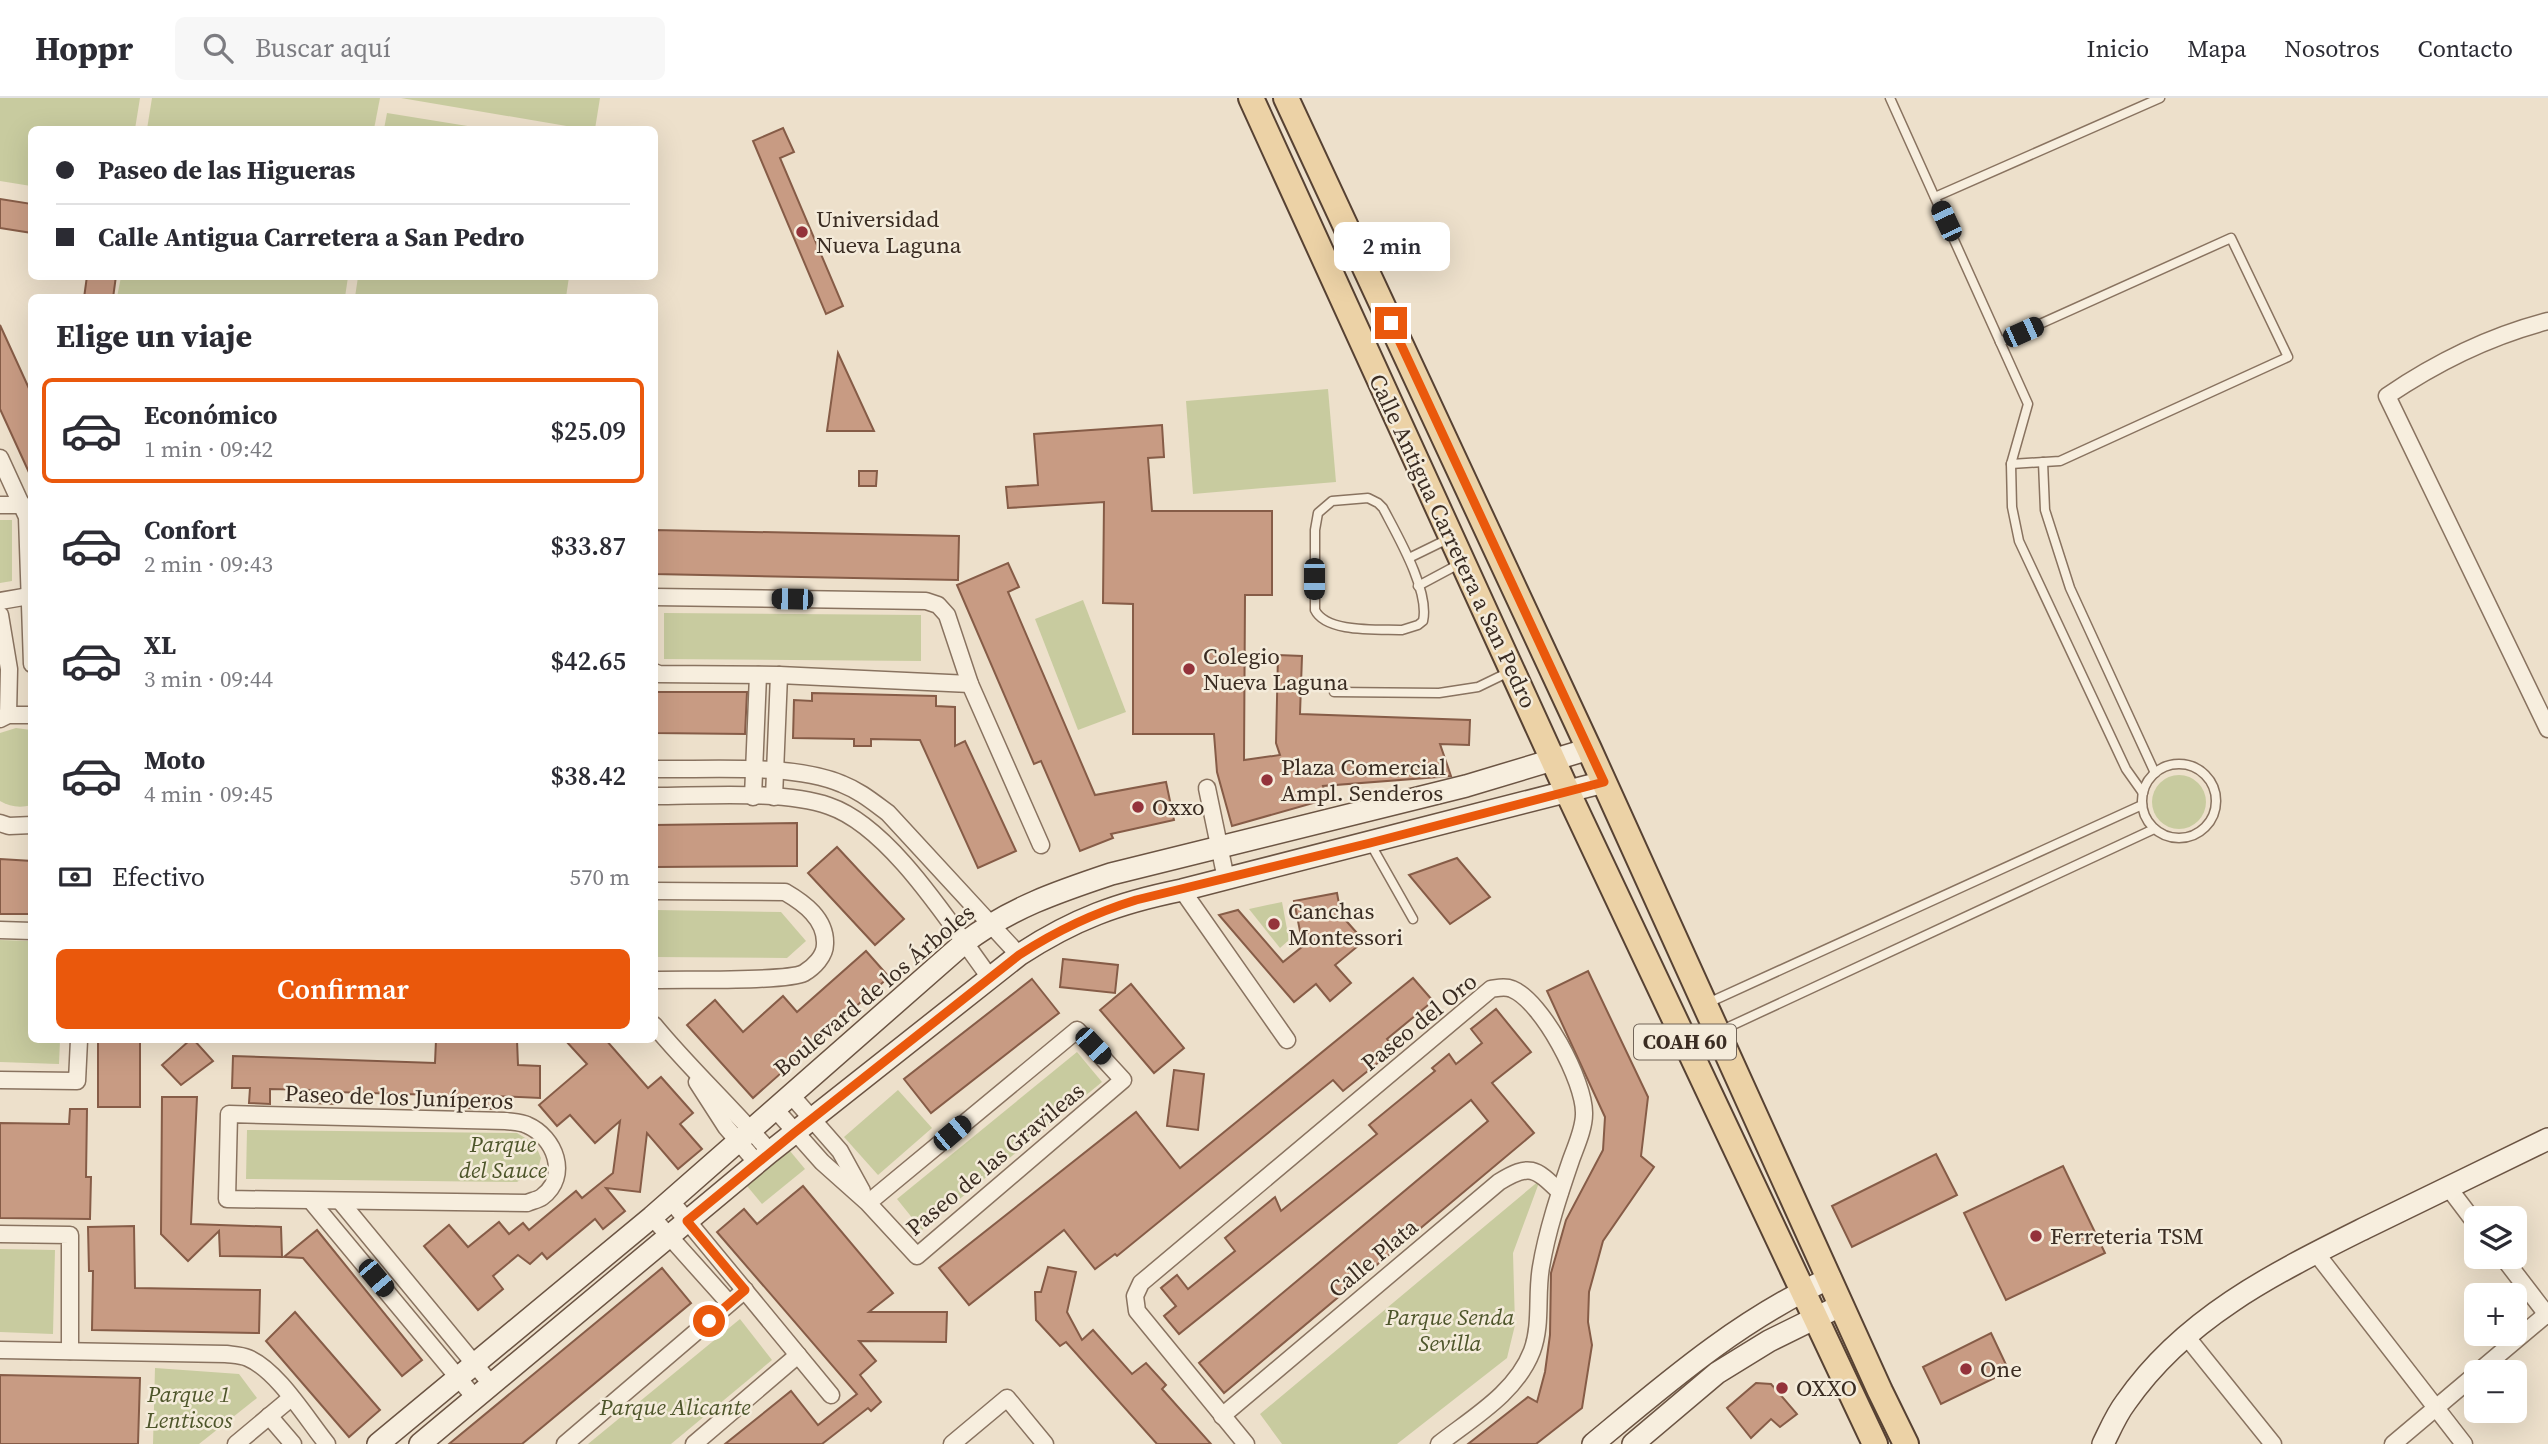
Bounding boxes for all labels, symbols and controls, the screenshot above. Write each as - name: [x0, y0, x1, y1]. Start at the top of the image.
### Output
- search box: [175, 17, 665, 80]
- text: Hoppr: [35, 26, 133, 71]
- icon: search: [199, 29, 237, 67]
- text: Buscar aquí: [255, 30, 391, 66]
- text: Inicio: [2087, 32, 2149, 65]
- text: Mapa: [2187, 32, 2246, 65]
- text: Nosotros: [2284, 32, 2380, 65]
- text: Contacto: [2418, 32, 2513, 65]
- text: Paseo de las Higueras: [98, 152, 355, 188]
- car: [1928, 198, 1965, 244]
- place label: Universidad Nueva Laguna: [816, 203, 962, 261]
- text: Calle Antigua Carretera a San Pedro: [98, 219, 524, 255]
- callout: 2 min: [1333, 222, 1449, 271]
- marker: Universidad Nueva Laguna: [794, 224, 810, 240]
- text: 2 min: [1362, 230, 1422, 262]
- route end: [1375, 307, 1407, 339]
- text: Elige un viaje: [56, 314, 252, 358]
- car: [2000, 314, 2047, 350]
- street label: Calle Antigua Carretera a San Pedro: [1361, 369, 1545, 713]
- text: Económico: [144, 397, 277, 433]
- icon: car: [60, 399, 123, 462]
- text: $25.09: [551, 413, 626, 449]
- text: 1 min · 09:42: [144, 433, 273, 465]
- text: Confort: [144, 512, 236, 548]
- icon: car: [60, 514, 123, 577]
- text: $33.87: [551, 528, 626, 564]
- text: 2 min · 09:43: [144, 548, 273, 580]
- car: [1304, 558, 1325, 600]
- car: [771, 588, 814, 610]
- text: XL: [144, 627, 176, 663]
- icon: car: [60, 629, 123, 692]
- place label: Colegio Nueva Laguna: [1203, 640, 1349, 698]
- text: $42.65: [551, 643, 626, 679]
- marker: Colegio Nueva Laguna: [1181, 661, 1197, 677]
- text: 3 min · 09:44: [144, 663, 273, 695]
- text: Moto: [144, 742, 205, 778]
- icon: car: [60, 744, 123, 807]
- place label: Plaza Comercial Ampl. Senderos: [1281, 751, 1446, 809]
- text: $38.42: [551, 758, 626, 794]
- marker: Plaza Comercial Ampl. Senderos: [1259, 772, 1275, 788]
- text: 4 min · 09:45: [144, 778, 273, 810]
- place label: Oxxo: [1152, 791, 1205, 823]
- marker: Oxxo: [1130, 799, 1146, 815]
- icon: cash: [56, 858, 94, 896]
- text: Efectivo: [112, 859, 205, 895]
- text: 570 m: [569, 861, 630, 893]
- place label: Canchas Montessori: [1288, 895, 1403, 953]
- street label: Boulevard de los Árboles: [767, 896, 981, 1084]
- marker: Canchas Montessori: [1266, 916, 1282, 932]
- button: Confirmar: [56, 949, 630, 1029]
- street label: Paseo del Oro: [1354, 965, 1484, 1079]
- car: [1071, 1023, 1116, 1069]
- road number: COAH 60: [1634, 1024, 1736, 1060]
- street label: Paseo de las Gravileas: [899, 1075, 1091, 1243]
- street label: Paseo de los Juníperos: [284, 1077, 514, 1117]
- car: [930, 1111, 975, 1155]
- park label: Parque del Sauce: [459, 1128, 548, 1186]
- map controls: [2464, 1206, 2527, 1423]
- button: layers: [2464, 1206, 2527, 1269]
- street label: Calle Plata: [1321, 1211, 1425, 1305]
- place label: Ferreteria TSM: [2050, 1220, 2204, 1252]
- marker: Ferreteria TSM: [2028, 1228, 2044, 1244]
- car: [355, 1255, 398, 1301]
- button: +: [2464, 1283, 2527, 1346]
- park label: Parque Senda Sevilla: [1384, 1301, 1515, 1359]
- route start: [693, 1305, 725, 1337]
- place label: One: [1980, 1353, 2022, 1385]
- button: −: [2464, 1360, 2527, 1423]
- marker: One: [1958, 1361, 1974, 1377]
- place label: OXXO: [1796, 1372, 1857, 1404]
- park label: Parque 1 Lentiscos: [145, 1378, 233, 1436]
- marker: OXXO: [1774, 1380, 1790, 1396]
- park label: Parque Alicante: [598, 1391, 751, 1423]

